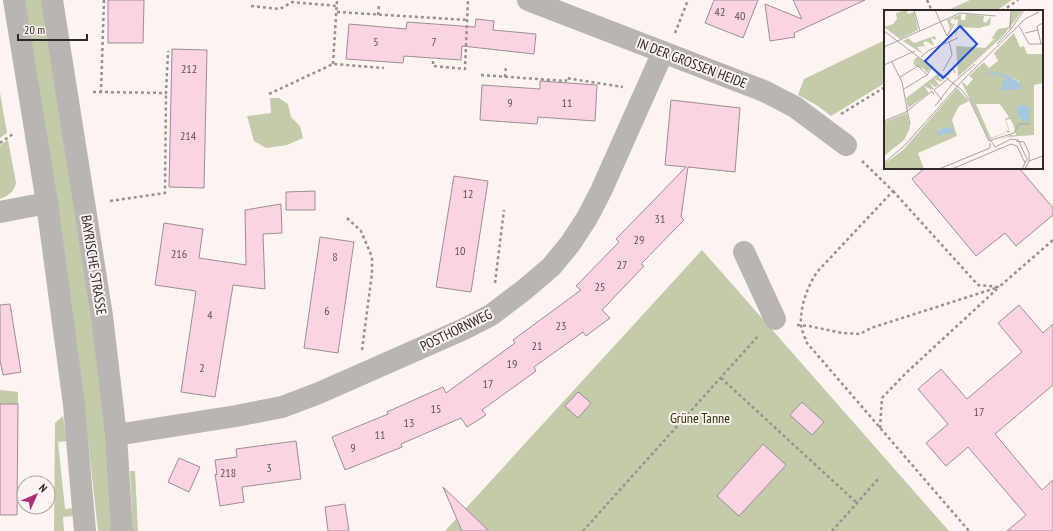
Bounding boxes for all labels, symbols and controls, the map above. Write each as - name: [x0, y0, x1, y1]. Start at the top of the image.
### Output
- house number: 42: [715, 4, 725, 19]
- house number: 40: [735, 8, 745, 23]
- inset map: [884, 10, 1043, 169]
- scale bar: [18, 16, 87, 42]
- text: 20 m: [24, 22, 45, 37]
- house number: 5: [373, 34, 379, 49]
- house number: 7: [431, 34, 437, 49]
- street label: IN DER GROSSEN HEIDE: [634, 34, 750, 92]
- house number: 212: [181, 61, 197, 76]
- house number: 9: [507, 95, 513, 110]
- house number: 11: [562, 95, 572, 110]
- house number: 214: [180, 128, 197, 143]
- house number: 12: [463, 186, 473, 201]
- house number: 31: [655, 211, 665, 226]
- street label: BAYRISCHE STRASSE: [77, 214, 111, 316]
- house number: 29: [634, 232, 644, 247]
- house number: 10: [455, 243, 465, 258]
- house number: 216: [171, 246, 187, 261]
- house number: 8: [332, 249, 338, 264]
- house number: 27: [617, 257, 627, 272]
- house number: 25: [595, 279, 605, 294]
- house number: 6: [324, 303, 330, 318]
- street label: POSTHORNWEG: [417, 305, 495, 355]
- house number: 4: [207, 307, 213, 322]
- house number: 23: [556, 318, 566, 333]
- house number: 21: [532, 338, 542, 353]
- house number: 19: [507, 356, 517, 371]
- house number: 2: [199, 360, 205, 375]
- house number: 17: [483, 376, 493, 391]
- house number: 15: [431, 401, 441, 416]
- house number: 17: [974, 404, 984, 419]
- park label: Grüne Tanne: [670, 409, 730, 427]
- house number: 13: [404, 415, 414, 430]
- house number: 11: [375, 427, 385, 442]
- house number: 9: [350, 440, 356, 455]
- house number: 3: [266, 460, 272, 475]
- house number: 218: [220, 465, 236, 480]
- north arrow: [16, 475, 56, 515]
- text: N: [36, 481, 50, 495]

